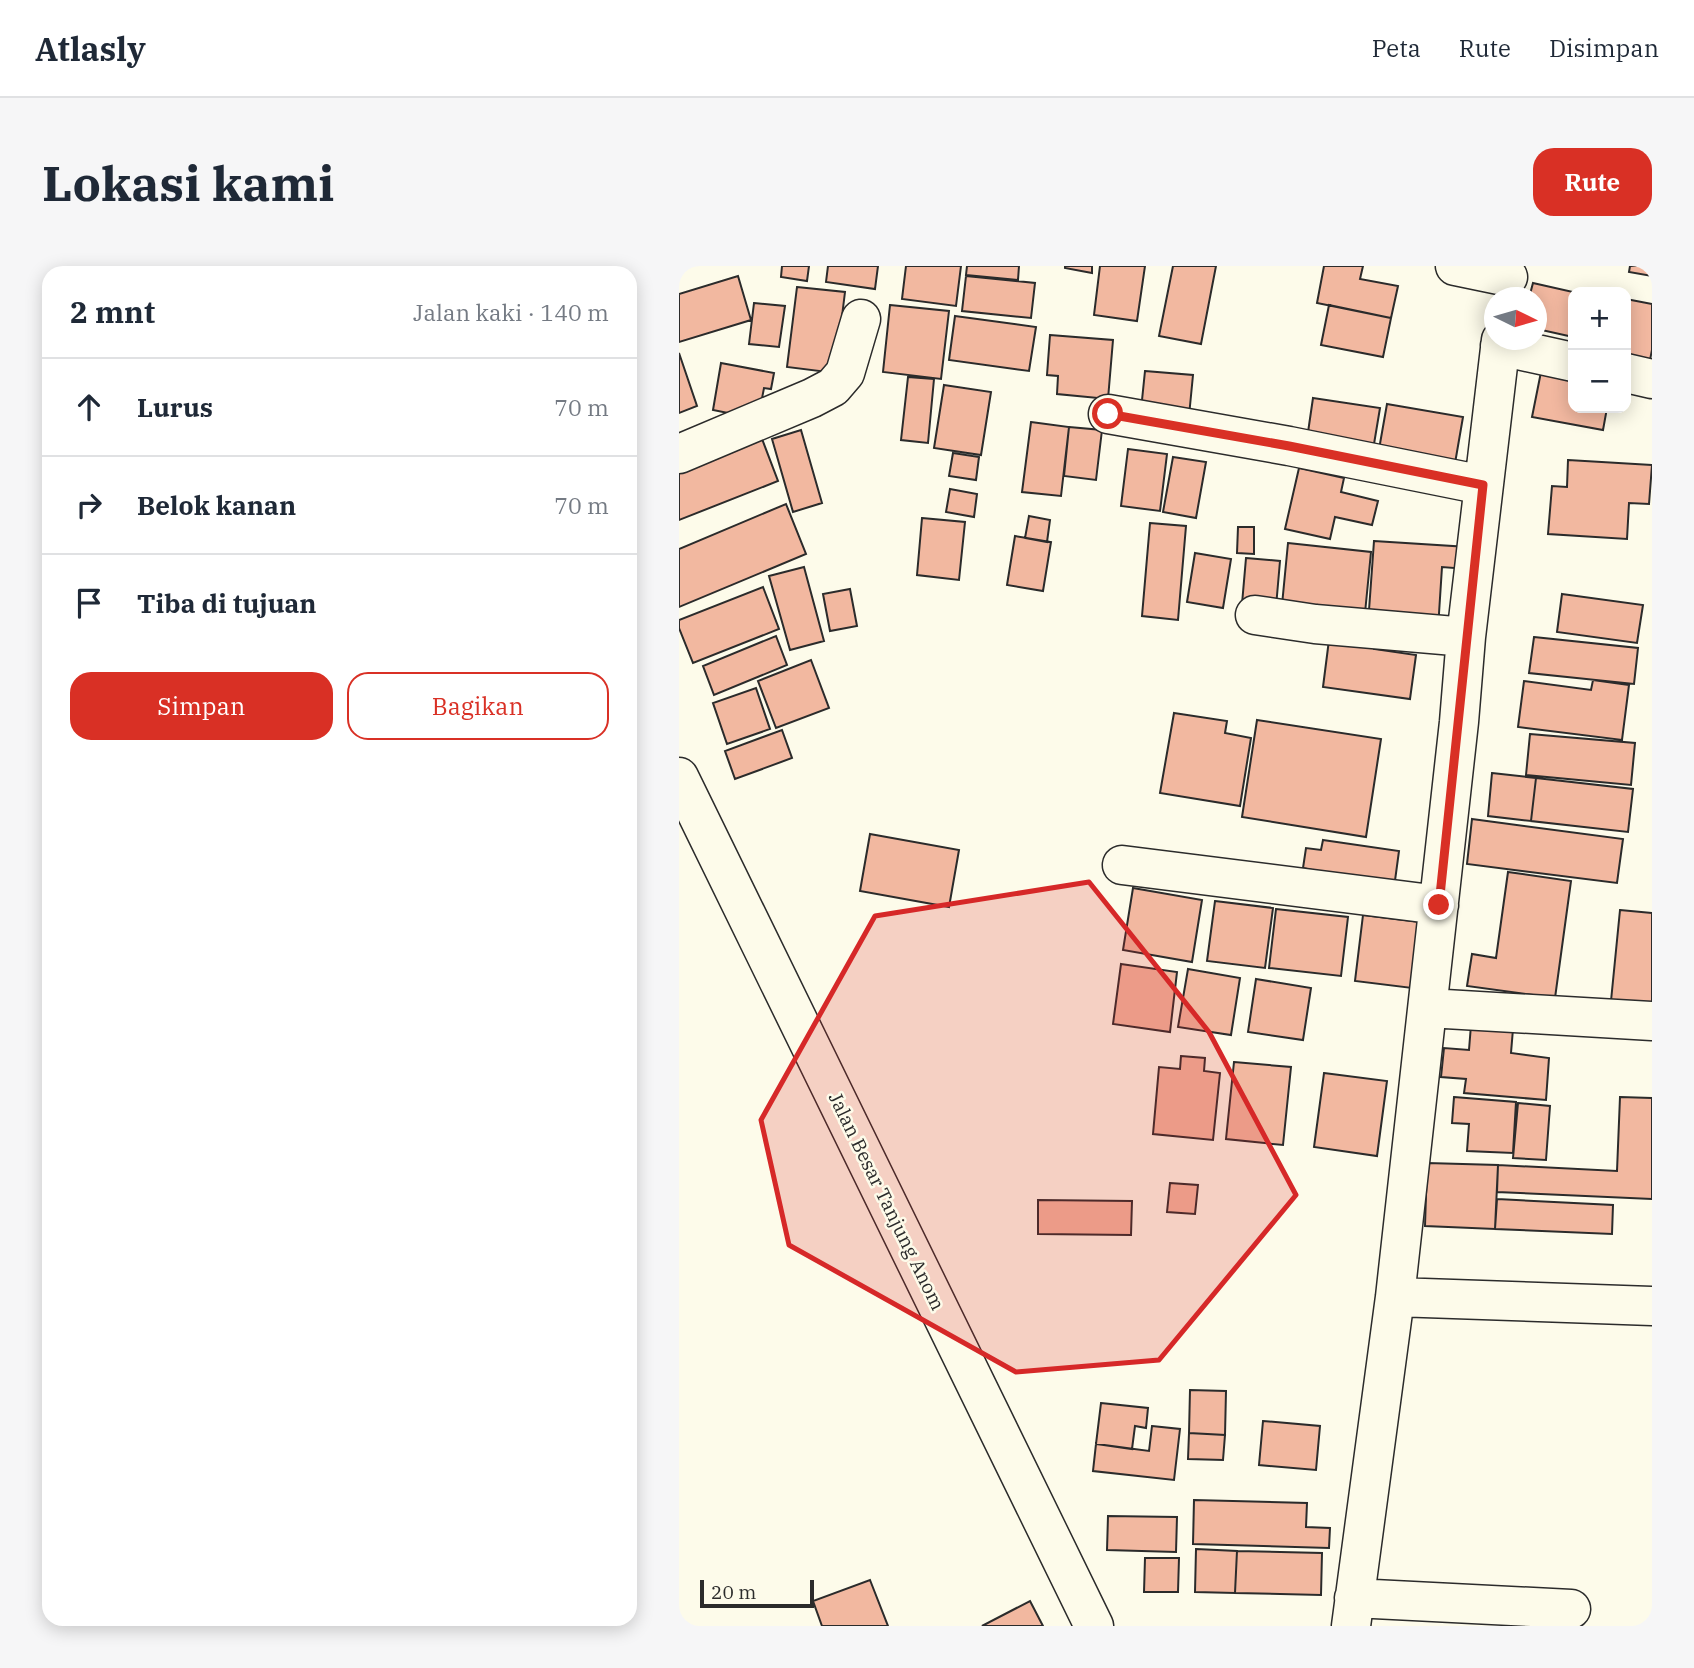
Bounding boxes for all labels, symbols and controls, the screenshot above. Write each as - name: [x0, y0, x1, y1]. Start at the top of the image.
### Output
- text: Atlasly: [35, 27, 146, 70]
- text: Peta: [1372, 32, 1421, 64]
- text: Rute: [1459, 32, 1511, 64]
- text: Disimpan: [1549, 32, 1659, 64]
- button: Rute: [1533, 148, 1652, 216]
- text: Lokasi kami: [42, 151, 334, 214]
- north arrow: [1484, 287, 1547, 350]
- map controls: [1568, 287, 1631, 413]
- button: +: [1568, 287, 1631, 350]
- text: 2 mnt: [70, 292, 155, 331]
- text: Jalan kaki · 140 m: [413, 297, 609, 327]
- button: −: [1568, 350, 1631, 413]
- icon: ahead: [70, 388, 108, 426]
- text: Lurus: [137, 390, 213, 424]
- text: 70 m: [554, 392, 609, 422]
- route start: [1092, 398, 1123, 429]
- icon: right: [70, 486, 108, 524]
- text: Belok kanan: [137, 488, 296, 522]
- text: 70 m: [554, 490, 609, 520]
- icon: arrive: [70, 584, 108, 622]
- text: Tiba di tujuan: [137, 586, 317, 620]
- button: Simpan: [70, 672, 333, 740]
- button: Bagikan: [347, 672, 609, 740]
- route end: [1423, 889, 1454, 920]
- street label: Jalan Besar Tanjung Anom: [824, 1088, 950, 1314]
- scale bar: [700, 1577, 814, 1609]
- text: 20 m: [711, 1580, 756, 1604]

